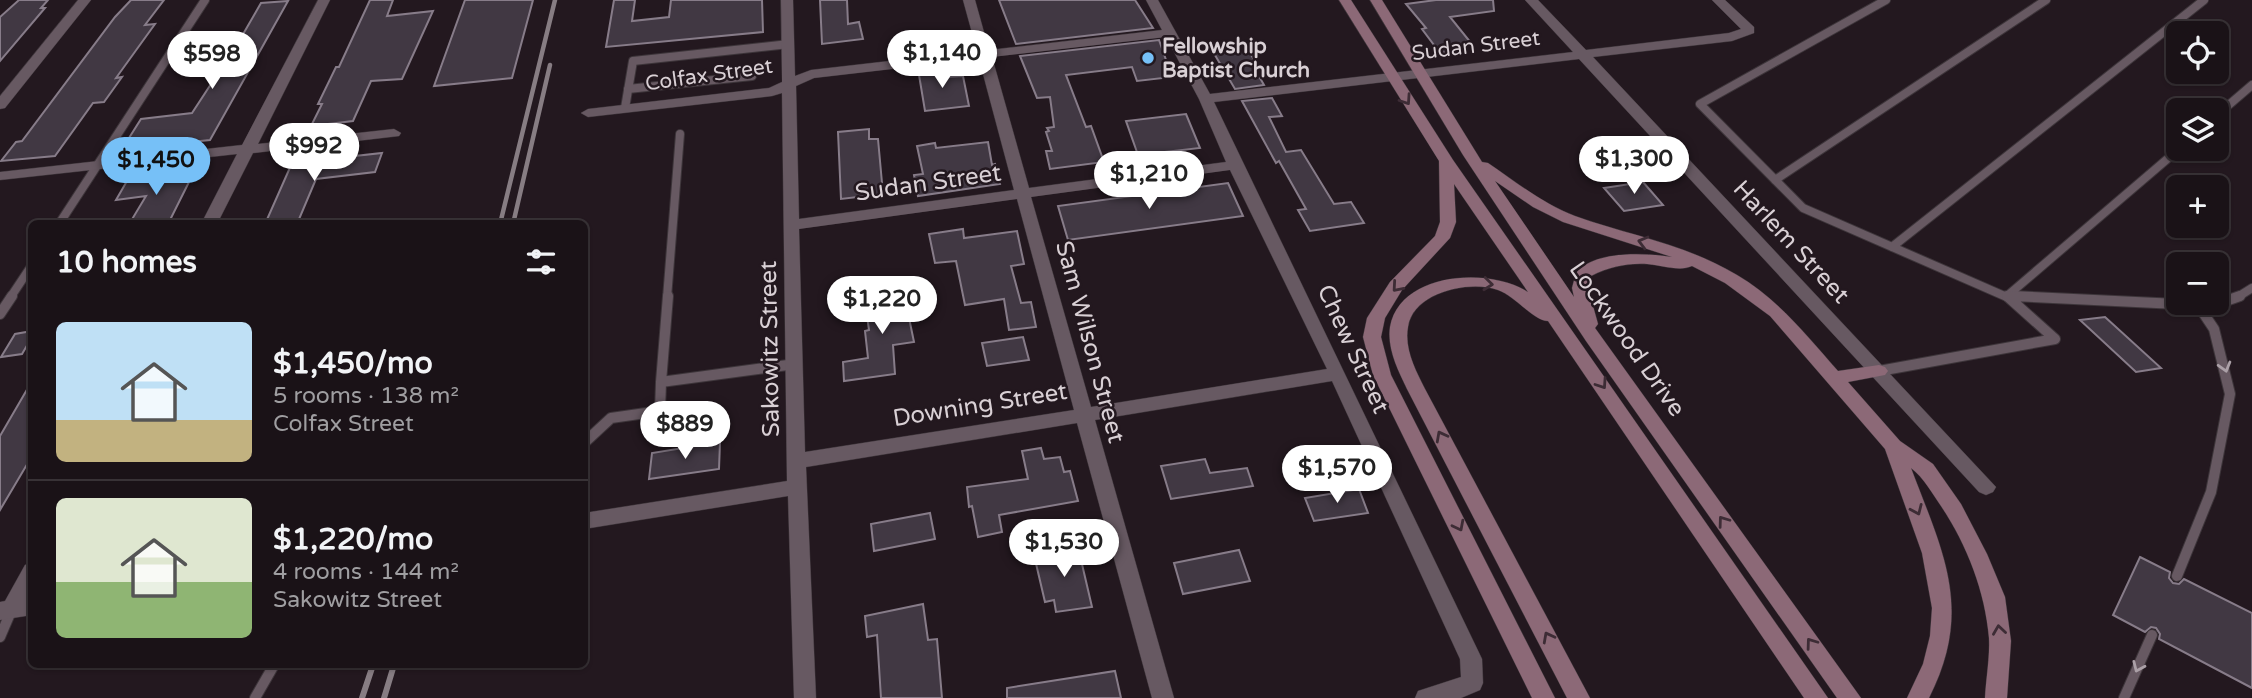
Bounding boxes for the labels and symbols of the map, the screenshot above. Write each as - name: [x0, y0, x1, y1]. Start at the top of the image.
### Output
- street label: Sudan Street: [1411, 26, 1541, 66]
- pin: $1,140: [885, 31, 999, 90]
- pin: $598: [171, 32, 253, 91]
- place label: Fellowship Baptist Church: [1162, 34, 1310, 83]
- marker: Fellowship Baptist Church: [1140, 50, 1156, 66]
- street label: Colfax Street: [644, 54, 774, 96]
- one-way arrow: [1398, 92, 1410, 105]
- pin: $992: [273, 124, 355, 183]
- pin: $1,300: [1577, 136, 1691, 196]
- pin: $1,450: [99, 138, 213, 197]
- pin: $1,210: [1092, 152, 1206, 211]
- street label: Sudan Street: [853, 158, 1003, 208]
- street label: Harlem Street: [1727, 175, 1855, 309]
- one-way arrow: [1637, 235, 1649, 250]
- street label: Sam Wilson Street: [1049, 238, 1131, 446]
- street label: Lockwood Drive: [1563, 256, 1691, 422]
- street label: Sakowitz Street: [754, 261, 786, 437]
- pin: $1,220: [825, 276, 939, 336]
- one-way arrow: [1482, 276, 1494, 291]
- one-way arrow: [1393, 279, 1405, 292]
- street label: Chew Street: [1311, 280, 1395, 418]
- one-way arrow: [2217, 360, 2231, 372]
- one-way arrow: [1593, 376, 1606, 389]
- street label: Downing Street: [891, 377, 1069, 433]
- pin: $889: [644, 402, 726, 461]
- one-way arrow: [1436, 431, 1449, 444]
- pin: $1,570: [1280, 446, 1394, 505]
- one-way arrow: [1909, 503, 1923, 515]
- one-way arrow: [1719, 516, 1731, 529]
- one-way arrow: [1451, 519, 1465, 531]
- pin: $1,530: [1007, 520, 1121, 579]
- one-way arrow: [1991, 624, 2006, 636]
- one-way arrow: [1542, 632, 1556, 644]
- one-way arrow: [1806, 638, 1819, 651]
- one-way arrow: [2132, 660, 2146, 672]

